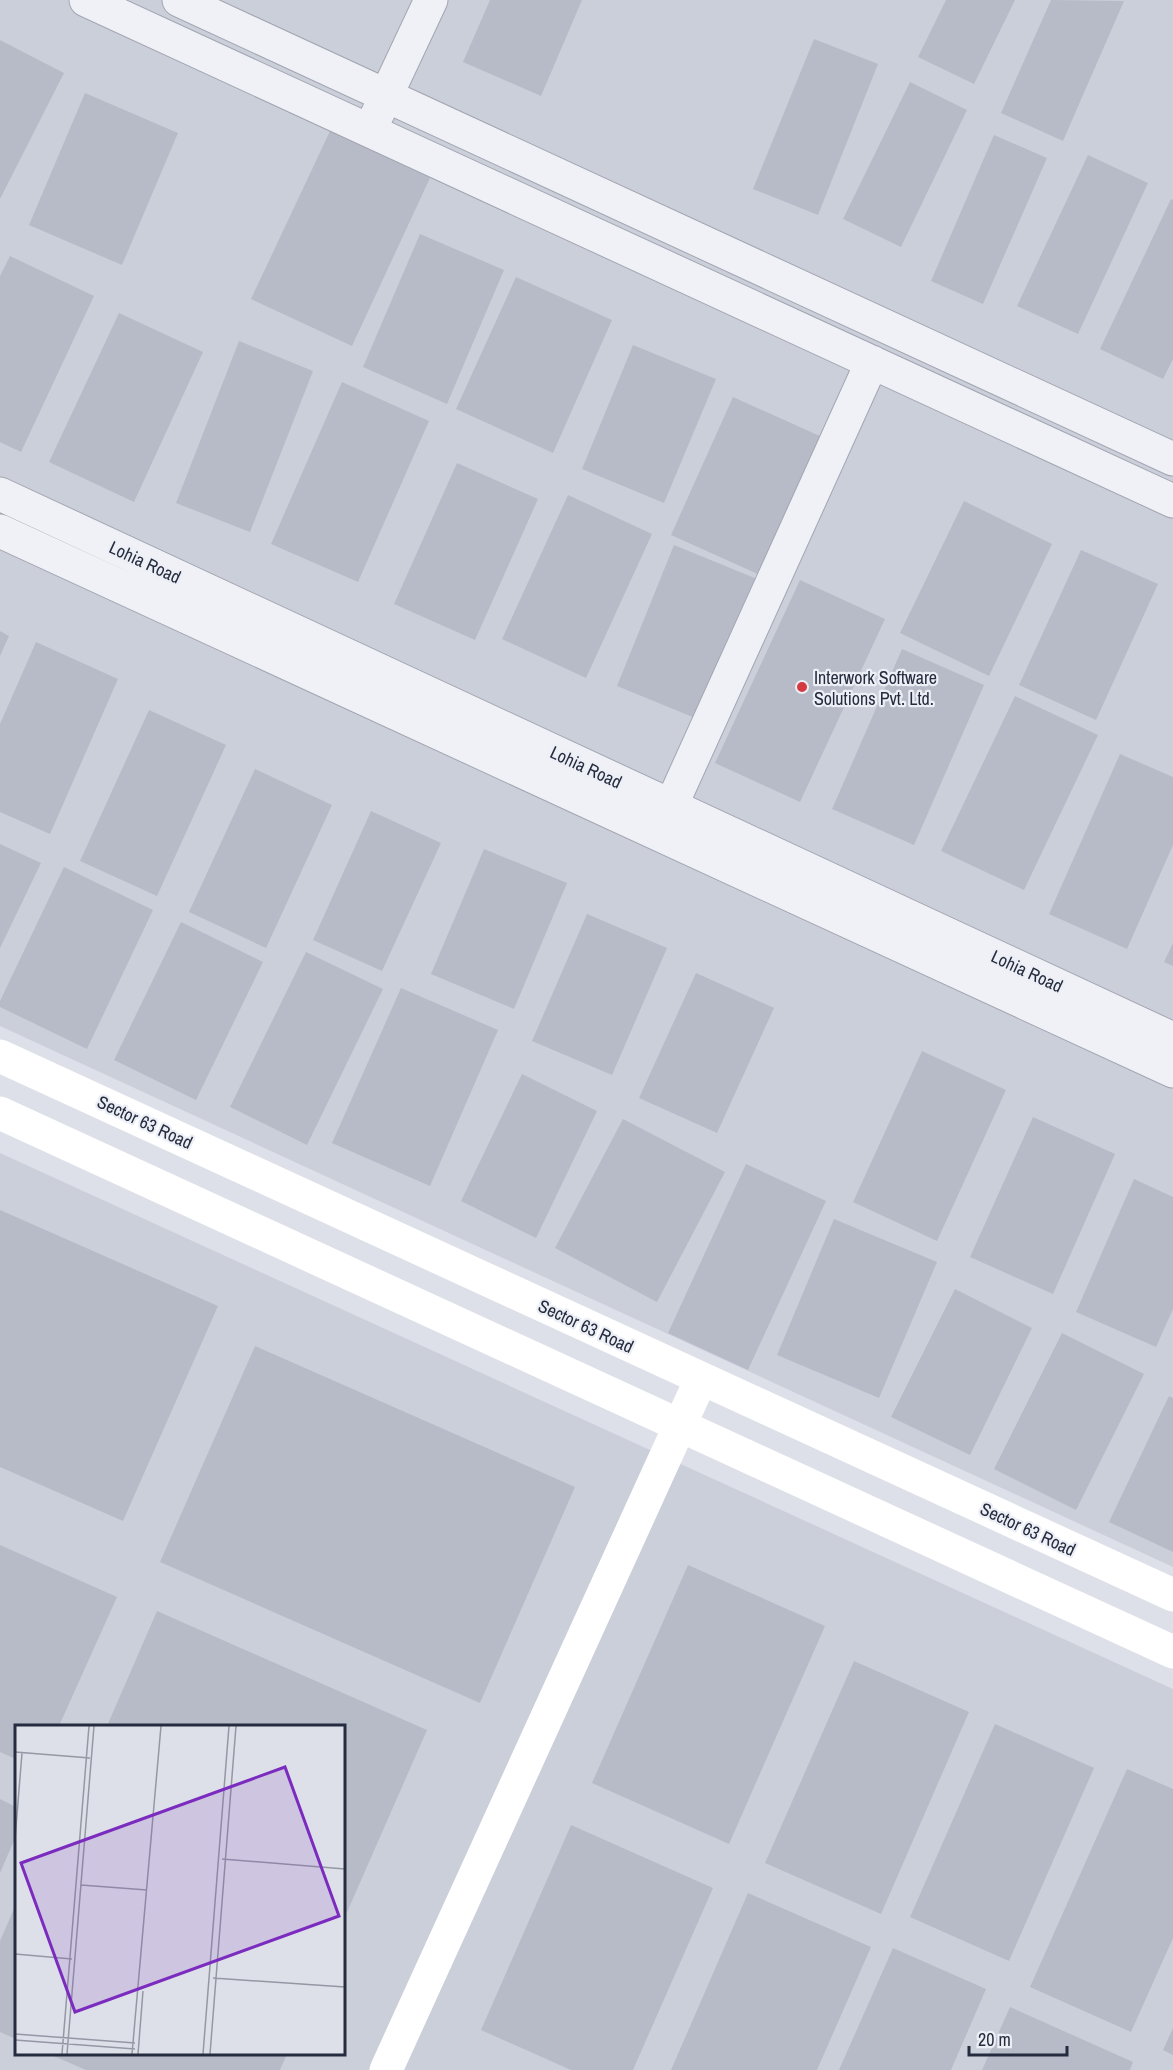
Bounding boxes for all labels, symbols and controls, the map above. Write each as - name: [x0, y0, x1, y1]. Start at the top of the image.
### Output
- street label: Lohia Road: [105, 535, 185, 589]
- place label: Interwork Software Solutions Pvt. Ltd.: [814, 665, 937, 711]
- marker: Interwork Software Solutions Pvt. Ltd.: [795, 680, 809, 694]
- street label: Lohia Road: [546, 740, 626, 794]
- street label: Lohia Road: [987, 944, 1067, 998]
- street label: Sector 63 Road: [93, 1089, 197, 1155]
- street label: Sector 63 Road: [534, 1293, 638, 1359]
- street label: Sector 63 Road: [976, 1496, 1080, 1562]
- inset map: [15, 1725, 345, 2055]
- scale bar: [969, 2019, 1066, 2057]
- text: 20 m: [978, 2027, 1011, 2052]

